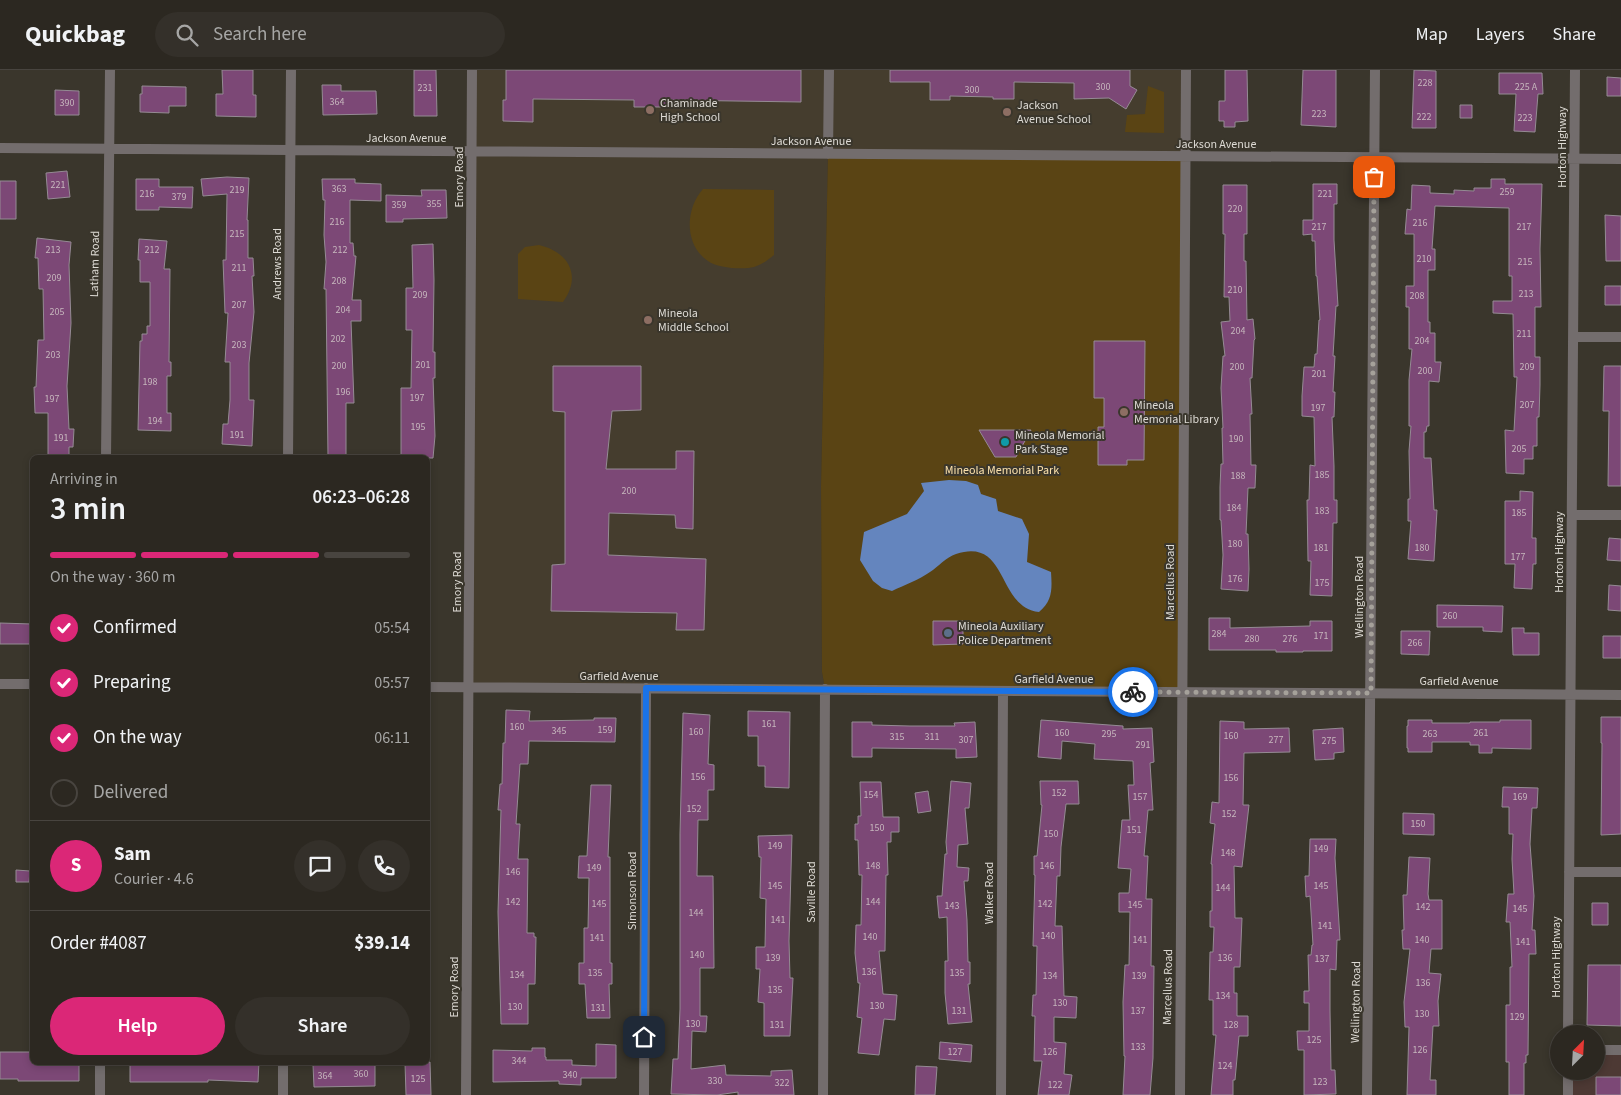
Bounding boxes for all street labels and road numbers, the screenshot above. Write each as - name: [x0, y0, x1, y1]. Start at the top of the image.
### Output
- street label: Horton Highway: [1554, 106, 1571, 188]
- street label: Jackson Avenue: [366, 130, 446, 147]
- street label: Jackson Avenue: [771, 133, 851, 150]
- street label: Jackson Avenue: [1176, 136, 1256, 153]
- street label: Emory Road: [451, 146, 468, 208]
- street label: Andrews Road: [269, 228, 286, 300]
- street label: Latham Road: [86, 231, 104, 297]
- street label: Horton Highway: [1551, 511, 1568, 593]
- street label: Marcellus Road: [1162, 544, 1179, 620]
- street label: Emory Road: [449, 551, 466, 613]
- street label: Wellington Road: [1351, 556, 1368, 638]
- street label: Garfield Avenue: [579, 668, 659, 685]
- street label: Garfield Avenue: [1014, 671, 1094, 688]
- street label: Garfield Avenue: [1419, 673, 1499, 690]
- street label: Simonson Road: [624, 852, 641, 930]
- street label: Saville Road: [803, 861, 820, 923]
- street label: Walker Road: [981, 862, 998, 924]
- street label: Horton Highway: [1548, 916, 1565, 998]
- street label: Marcellus Road: [1159, 949, 1177, 1025]
- street label: Emory Road: [446, 956, 463, 1018]
- street label: Wellington Road: [1347, 961, 1365, 1043]

